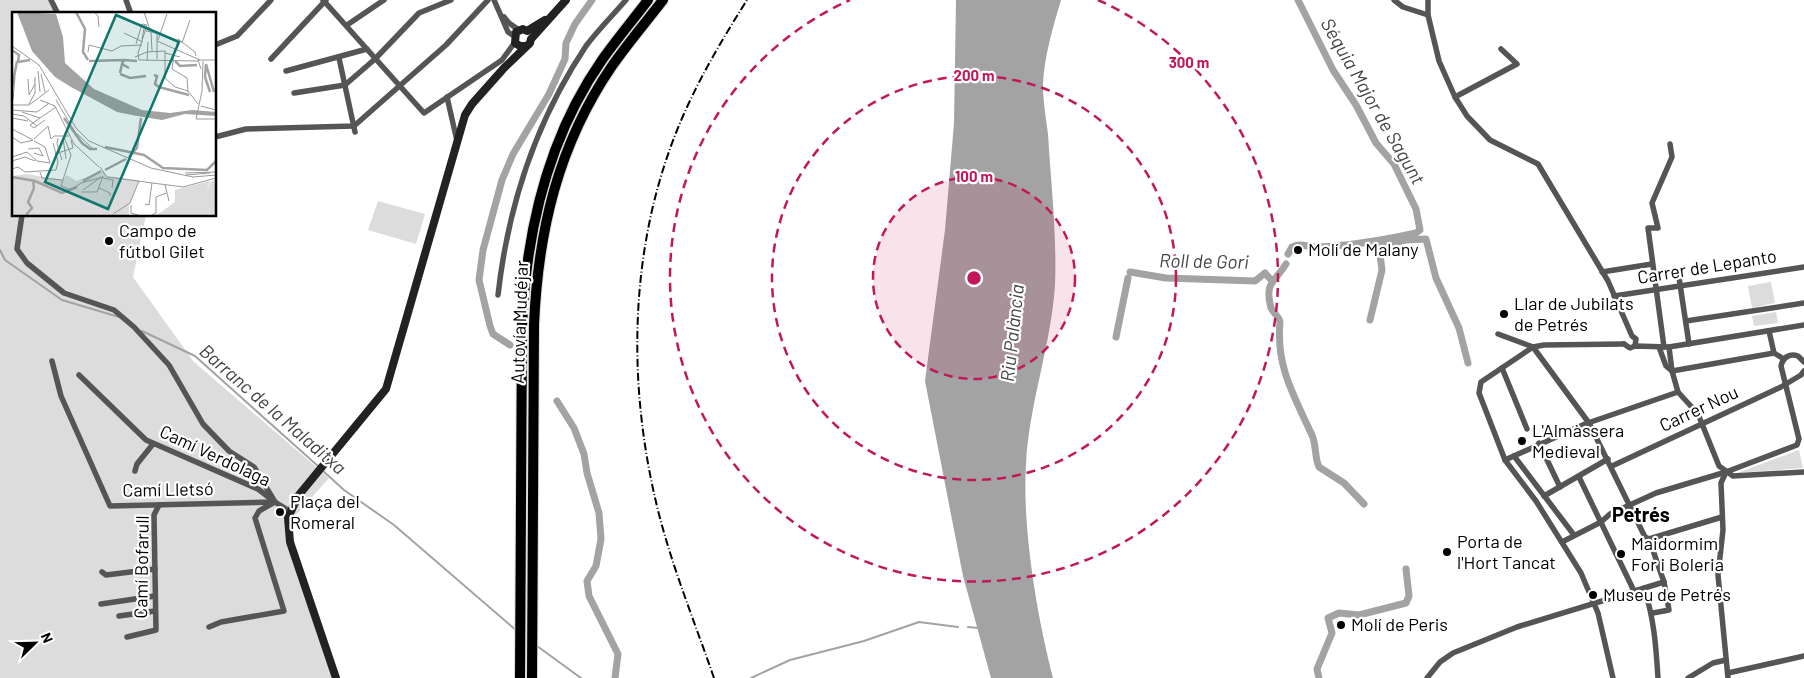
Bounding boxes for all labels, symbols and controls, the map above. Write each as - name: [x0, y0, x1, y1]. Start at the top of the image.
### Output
- inset map: [12, 12, 216, 216]
- water label: Séquia Major de Sagunt: [1316, 14, 1431, 188]
- text: 300 m: [1169, 53, 1209, 71]
- text: 200 m: [953, 66, 995, 84]
- text: 100 m: [955, 167, 993, 185]
- place label: Campo de fútbol Gilet: [119, 219, 205, 262]
- marker: Campo de fútbol Gilet: [103, 235, 115, 247]
- place label: Molí de Malany: [1308, 238, 1419, 260]
- marker: Molí de Malany: [1292, 244, 1304, 256]
- street label: Carrer de Lepanto: [1636, 244, 1778, 288]
- water label: Roll de Gori: [1159, 248, 1249, 273]
- street label: Autovía Mudéjar: [506, 259, 532, 384]
- centre of rings: [965, 269, 983, 287]
- water label: Riu Palància: [995, 283, 1028, 383]
- place label: Llar de Jubilats de Petrés: [1514, 292, 1634, 335]
- marker: Llar de Jubilats de Petrés: [1498, 308, 1510, 320]
- water label: Barranc de la Maladitxa: [195, 339, 351, 479]
- street label: Carrer Nou: [1656, 380, 1741, 436]
- place label: L'Almàssera Medieval: [1532, 419, 1624, 462]
- street label: Camí Verdolaga: [156, 420, 274, 490]
- marker: L'Almàssera Medieval: [1516, 435, 1528, 447]
- street label: Camí Lletsó: [122, 477, 214, 501]
- place label: Plaça del Romeral: [290, 490, 360, 533]
- district label: Petrés: [1612, 502, 1670, 526]
- marker: Plaça del Romeral: [274, 506, 286, 518]
- street label: Camí Bofarull: [129, 515, 153, 619]
- place label: Porta de l'Hort Tancat: [1457, 530, 1556, 573]
- place label: Maidormim For i Boleria: [1631, 532, 1724, 575]
- marker: Porta de l'Hort Tancat: [1441, 546, 1453, 558]
- marker: Maidormim For i Boleria: [1615, 548, 1627, 560]
- place label: Museu de Petrés: [1603, 583, 1731, 605]
- marker: Museu de Petrés: [1587, 589, 1599, 601]
- place label: Molí de Peris: [1351, 613, 1448, 635]
- north arrow: [10, 618, 60, 668]
- marker: Molí de Peris: [1335, 619, 1347, 631]
- text: N: [38, 630, 57, 645]

